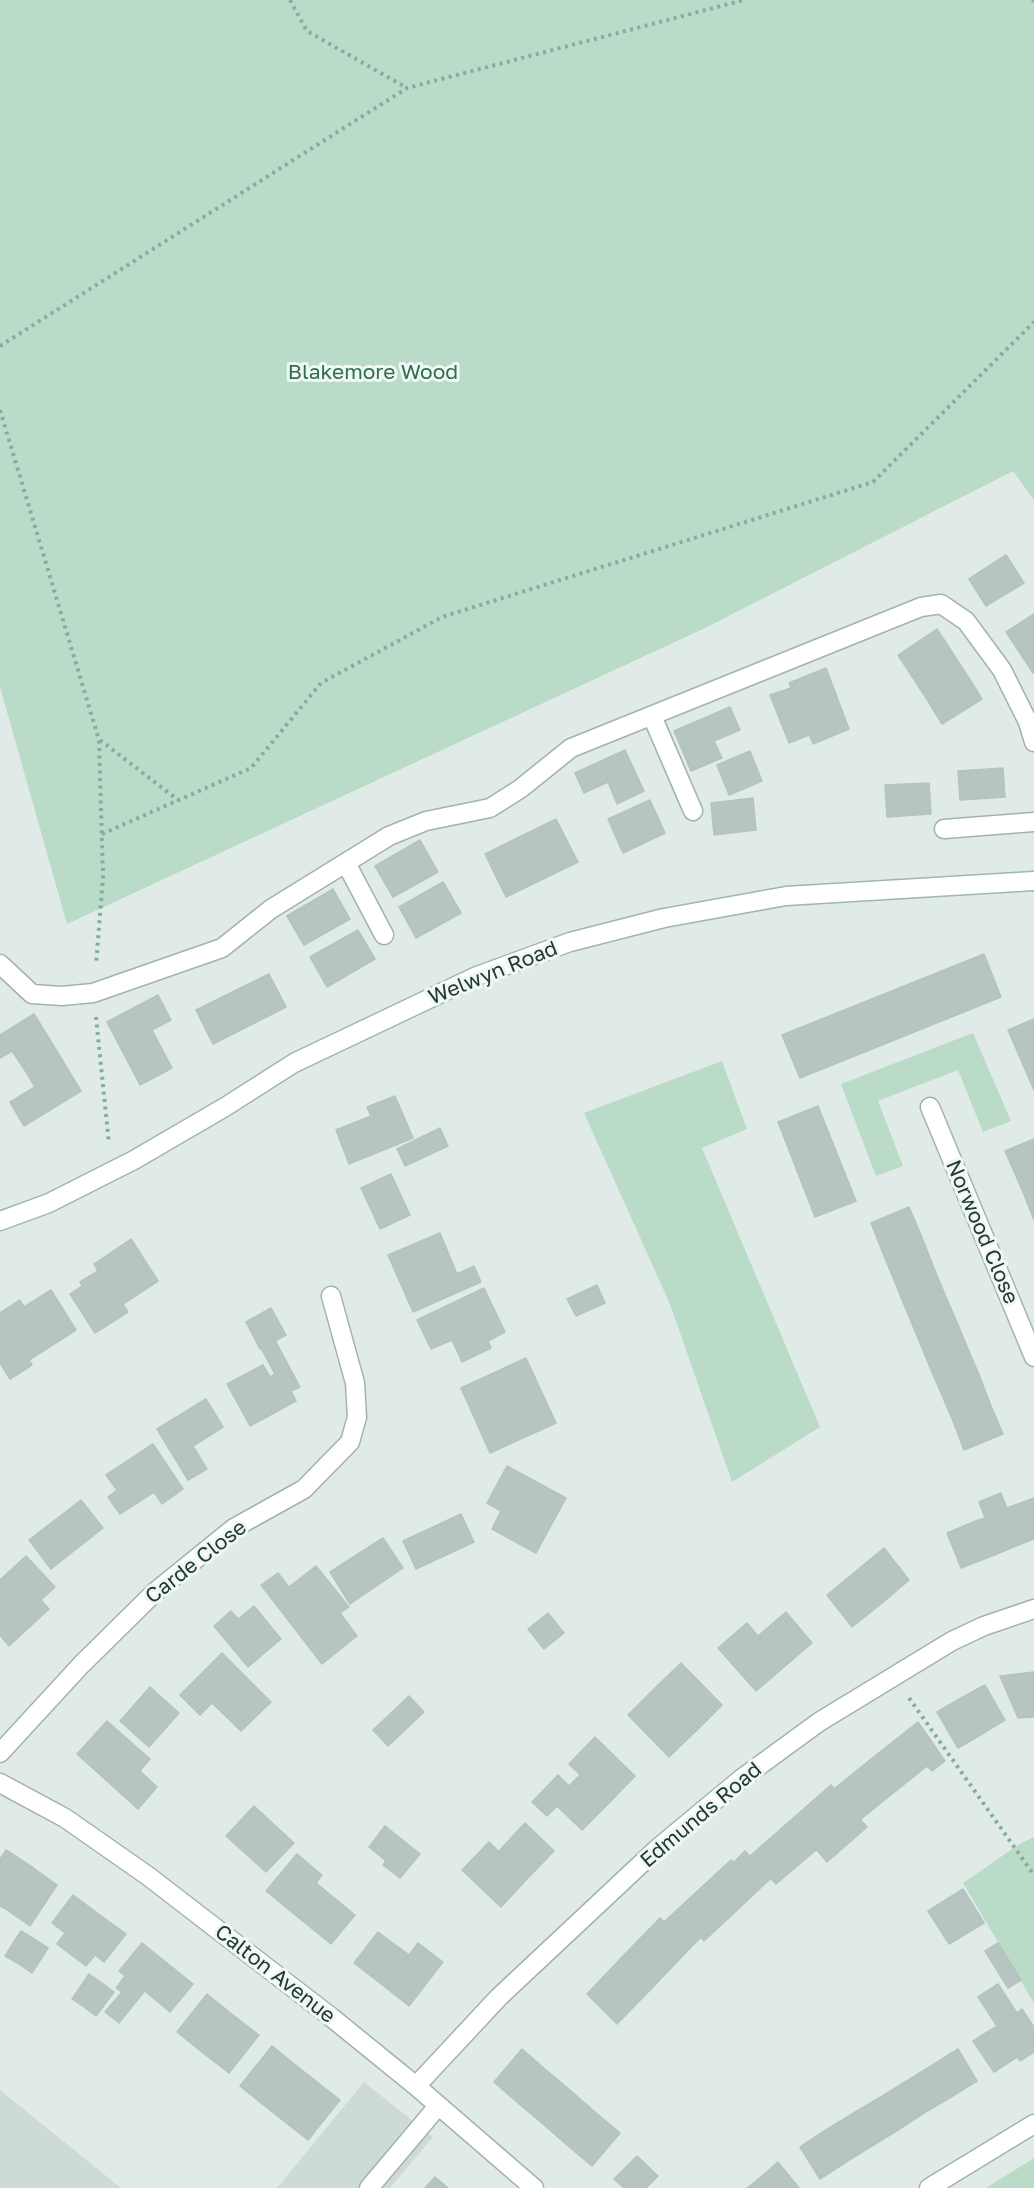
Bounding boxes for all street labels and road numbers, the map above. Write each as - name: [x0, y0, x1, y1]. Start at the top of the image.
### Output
- street label: Welwyn Road: [425, 936, 561, 1010]
- street label: Norwood Close: [940, 1156, 1024, 1308]
- street label: Carde Close: [141, 1515, 251, 1609]
- street label: Edmunds Road: [635, 1757, 767, 1873]
- street label: Calton Avenue: [210, 1919, 340, 2029]

